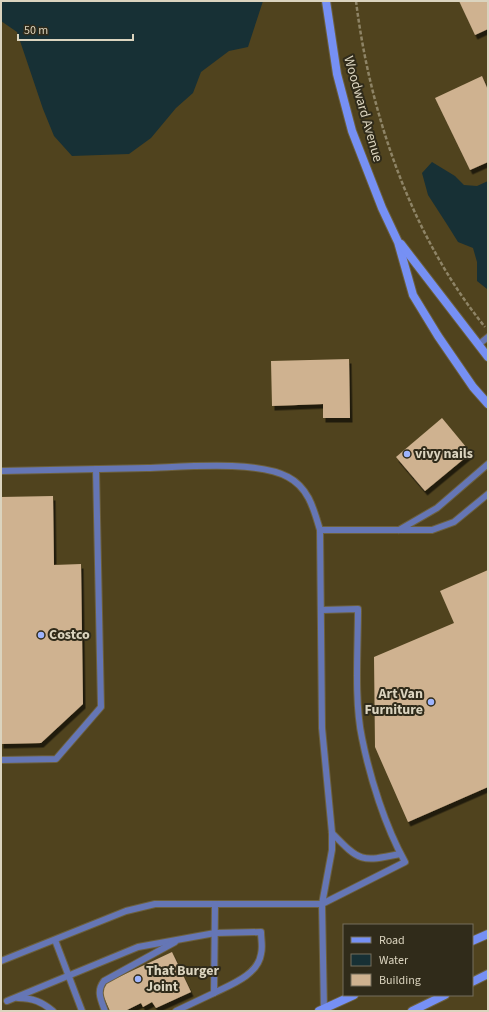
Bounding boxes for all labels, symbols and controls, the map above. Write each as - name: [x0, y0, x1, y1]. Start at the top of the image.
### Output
- scale bar: [18, 16, 133, 42]
- text: 50 m: [24, 22, 48, 39]
- street label: Woodward Avenue: [338, 54, 388, 164]
- place label: vivy nails: [415, 444, 473, 464]
- marker: vivy nails: [402, 449, 412, 459]
- place label: Costco: [49, 625, 90, 645]
- marker: Costco: [36, 630, 46, 640]
- place label: Art Van Furniture: [365, 684, 423, 720]
- marker: Art Van Furniture: [426, 697, 436, 707]
- legend: [343, 924, 473, 996]
- text: Road: [379, 932, 405, 949]
- text: Water: [379, 952, 409, 969]
- place label: That Burger Joint: [146, 961, 219, 997]
- text: Building: [379, 972, 421, 989]
- marker: That Burger Joint: [133, 974, 143, 984]

